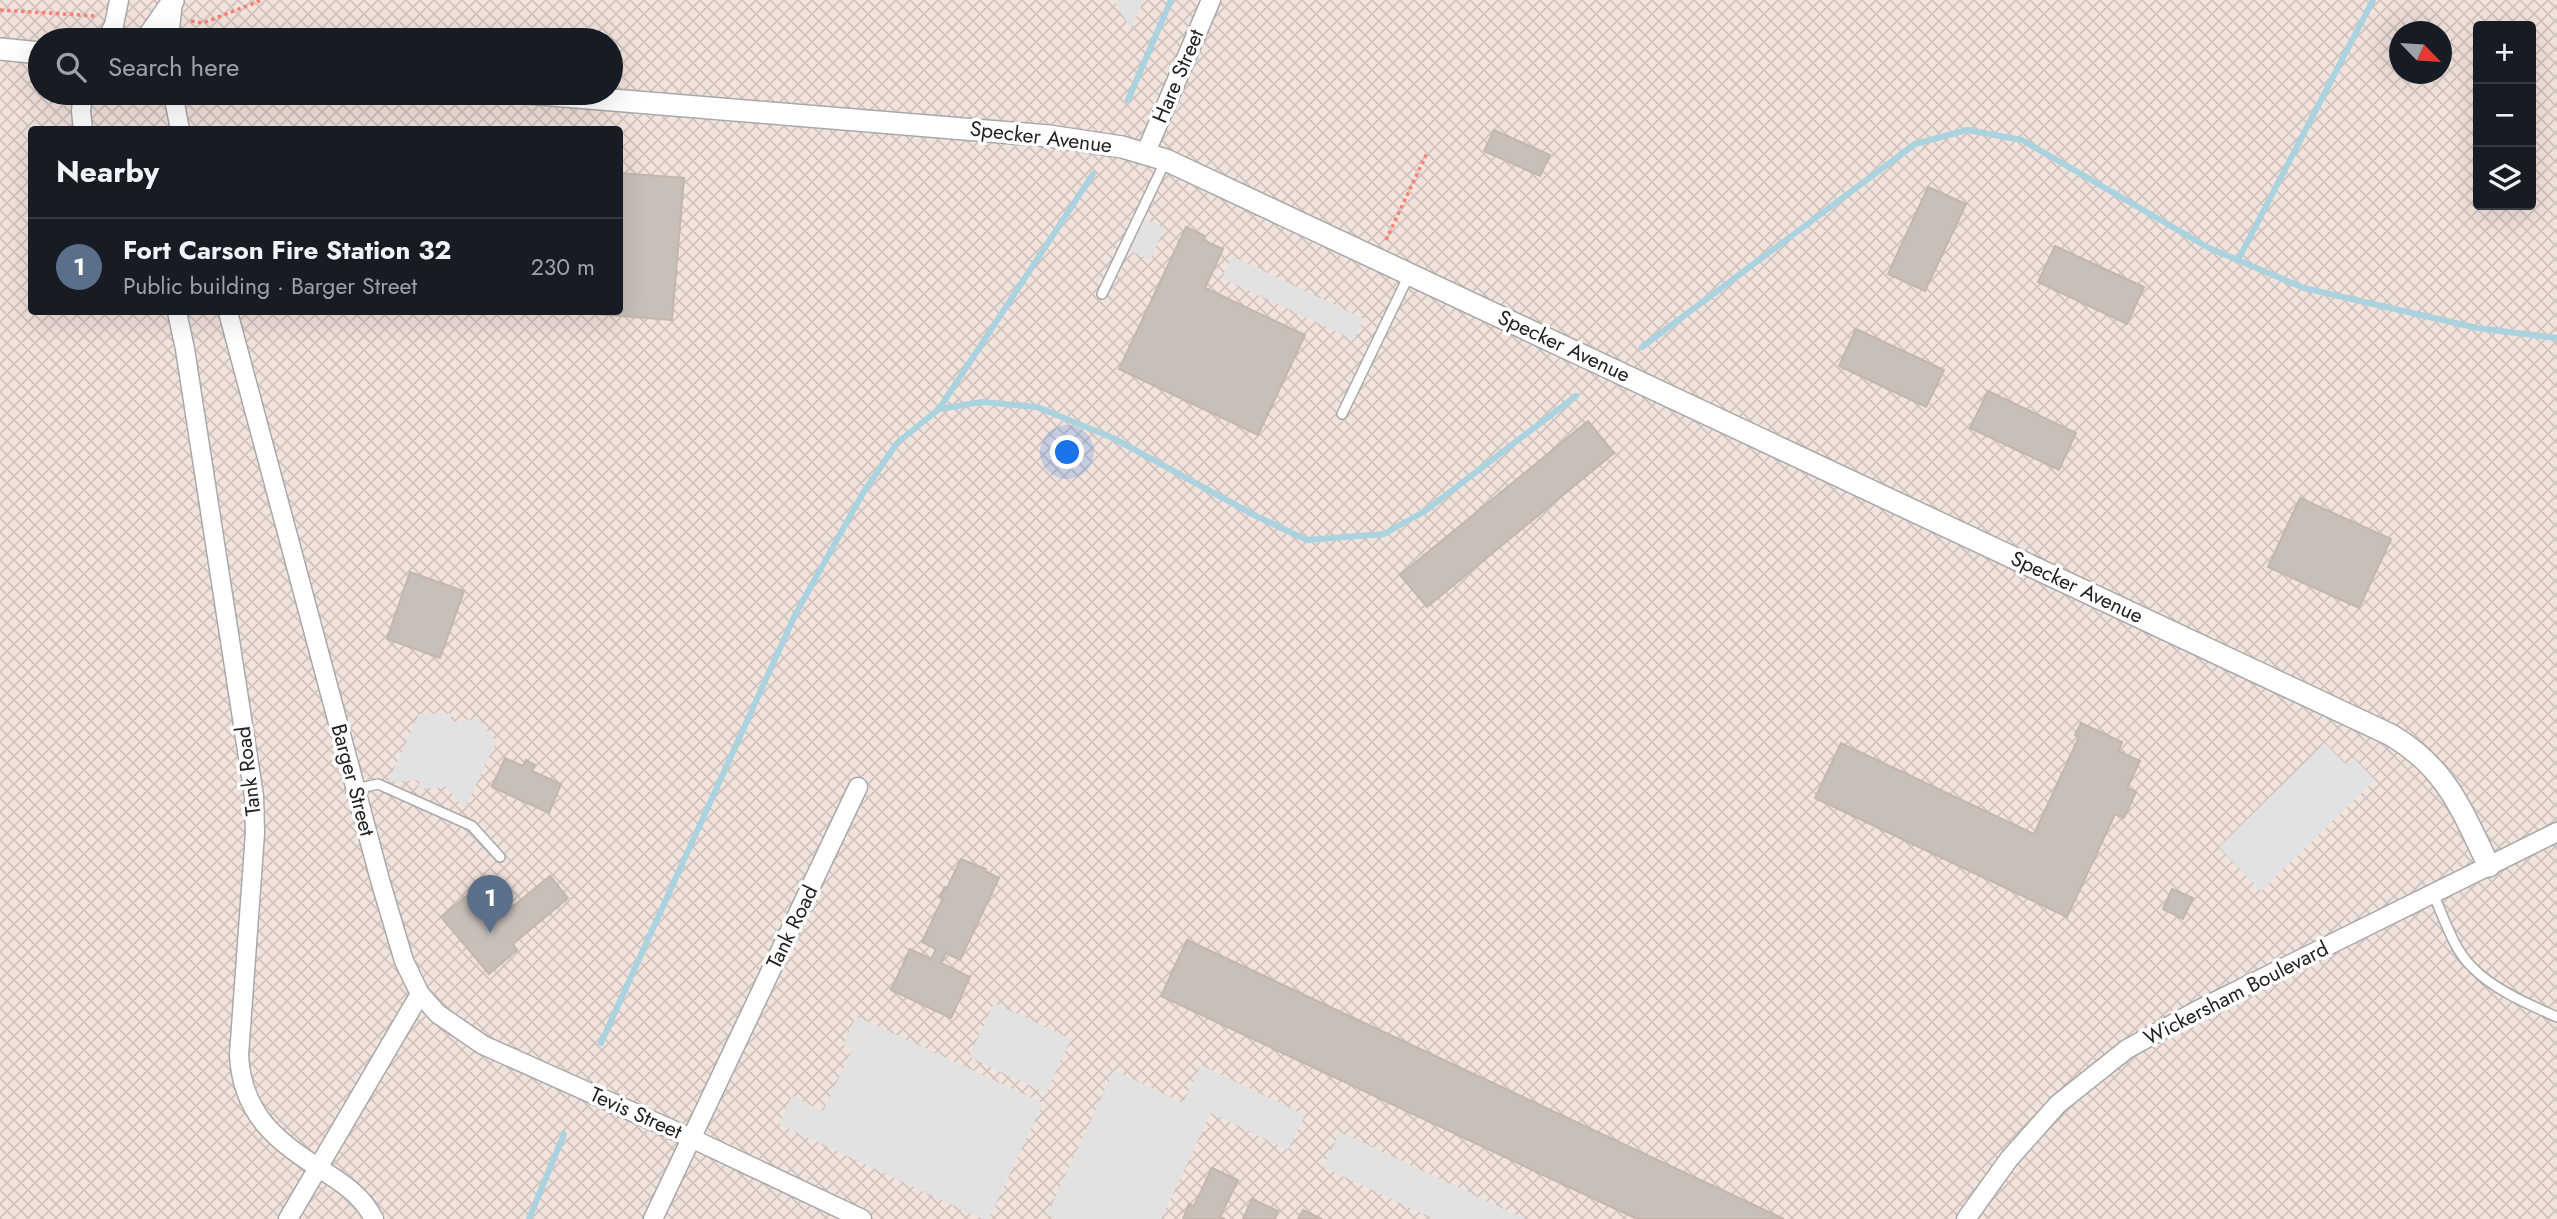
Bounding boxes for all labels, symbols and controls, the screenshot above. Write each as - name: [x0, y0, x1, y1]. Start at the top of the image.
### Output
- north arrow: [2389, 21, 2452, 84]
- map controls: [2473, 21, 2536, 210]
- button: +: [2473, 21, 2536, 84]
- street label: Hare Street: [1145, 24, 1211, 128]
- search box: [28, 28, 623, 105]
- icon: search: [52, 48, 90, 86]
- text: Search here: [108, 48, 240, 86]
- button: −: [2473, 84, 2536, 147]
- street label: Specker Avenue: [968, 113, 1114, 161]
- button: layers: [2473, 147, 2536, 210]
- text: Nearby: [56, 150, 159, 193]
- text: Fort Carson Fire Station 32: [123, 231, 451, 269]
- text: 1: [73, 250, 85, 284]
- text: 230 m: [531, 250, 595, 284]
- text: Public building · Barger Street: [123, 269, 417, 303]
- street label: Specker Avenue: [1493, 302, 1635, 390]
- your location: [1050, 435, 1084, 469]
- street label: Specker Avenue: [2006, 543, 2148, 631]
- street label: Barger Street: [324, 721, 382, 839]
- street label: Tank Road: [228, 725, 268, 817]
- pin: 1: [467, 875, 513, 933]
- street label: Tank Road: [759, 880, 825, 974]
- street label: Wickersham Boulevard: [2139, 933, 2333, 1053]
- street label: Tevis Street: [585, 1079, 687, 1147]

